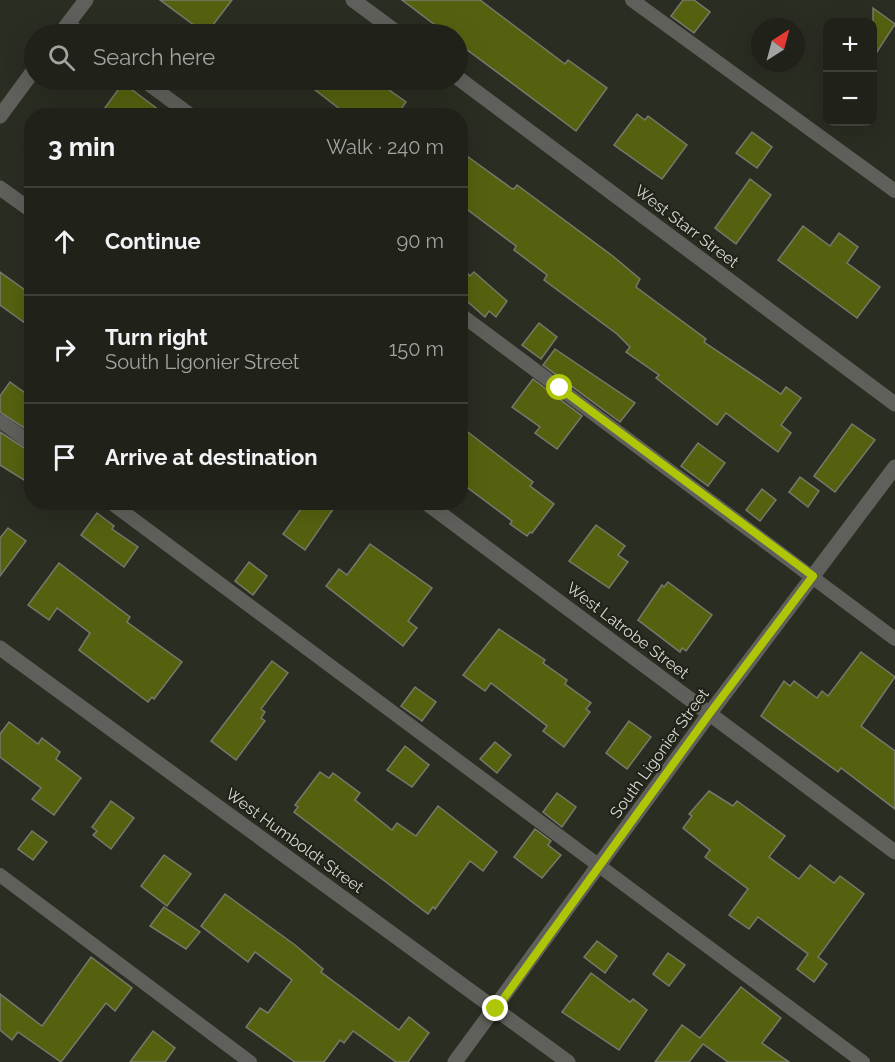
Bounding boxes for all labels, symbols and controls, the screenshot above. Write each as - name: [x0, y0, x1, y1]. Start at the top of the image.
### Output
- north arrow: [751, 18, 805, 72]
- map controls: [823, 18, 877, 126]
- button: +: [823, 18, 877, 72]
- search box: [24, 24, 468, 90]
- icon: search: [45, 41, 78, 74]
- text: Search here: [93, 44, 215, 70]
- button: −: [823, 72, 877, 126]
- text: 3 min: [48, 132, 115, 162]
- text: Walk · 240 m: [326, 135, 444, 159]
- street label: West Starr Street: [631, 181, 743, 272]
- icon: ahead: [48, 225, 81, 258]
- text: Continue: [105, 228, 201, 254]
- text: 90 m: [397, 229, 444, 253]
- text: Turn right: [105, 324, 208, 350]
- icon: right: [48, 333, 81, 366]
- text: 150 m: [389, 337, 444, 361]
- text: South Ligonier Street: [105, 350, 300, 374]
- route start: [546, 374, 572, 400]
- icon: arrive: [48, 441, 81, 474]
- text: Arrive at destination: [105, 444, 318, 470]
- street label: West Latrobe Street: [563, 578, 693, 683]
- street label: South Ligonier Street: [606, 684, 713, 822]
- street label: West Humboldt Street: [222, 784, 368, 897]
- route end: [482, 995, 508, 1021]

